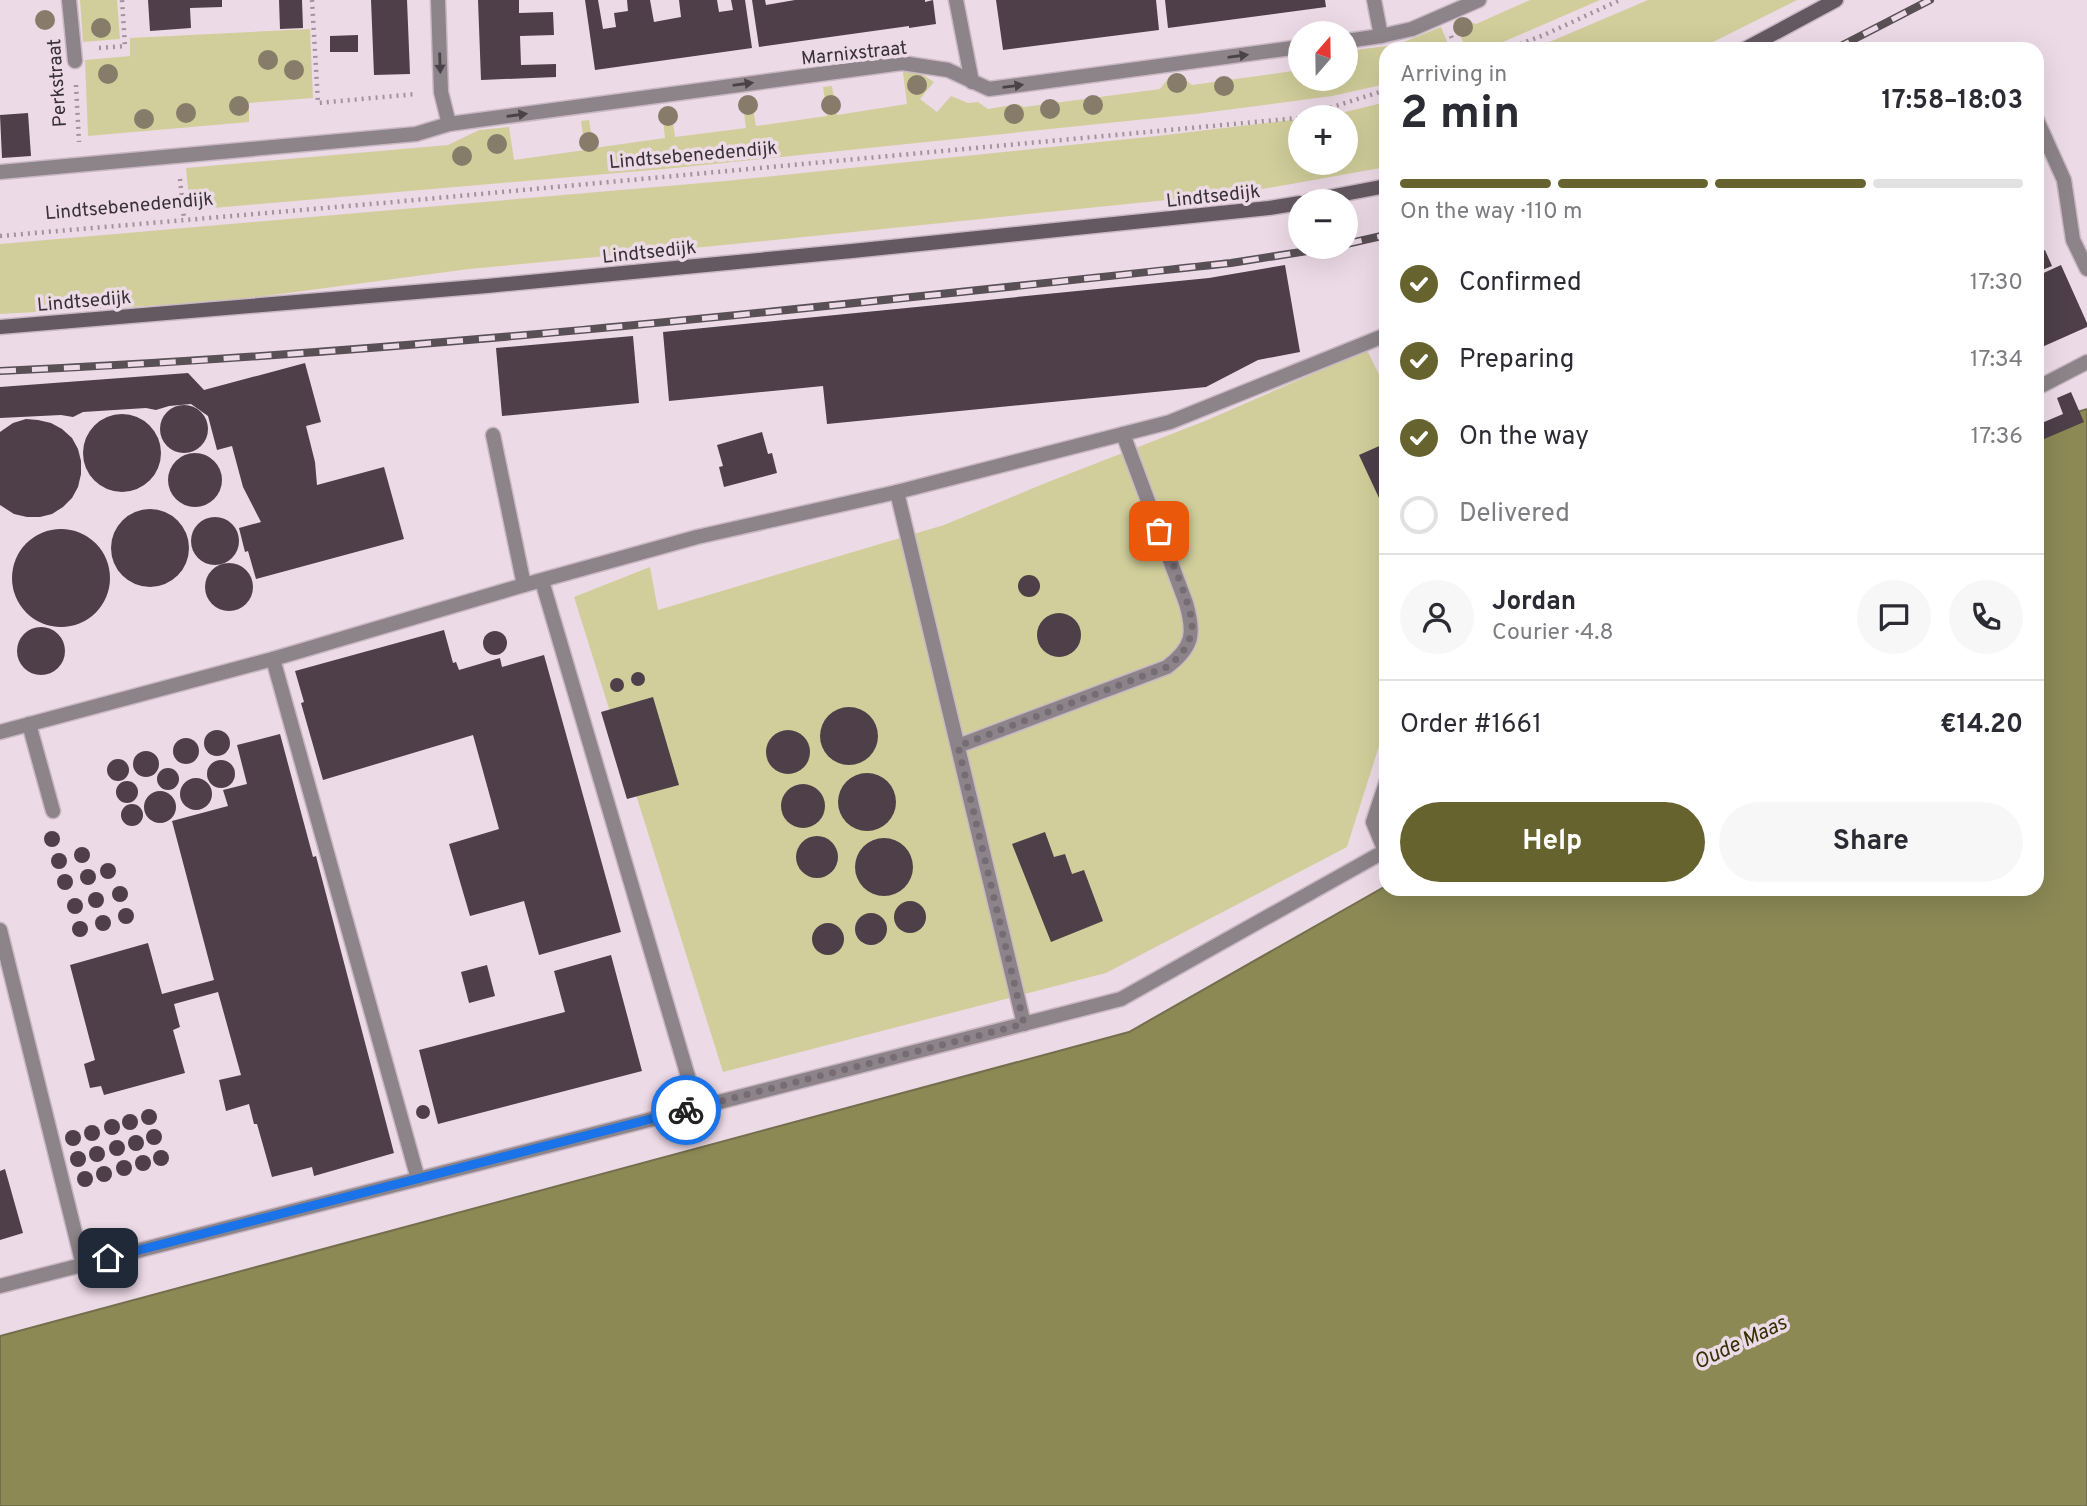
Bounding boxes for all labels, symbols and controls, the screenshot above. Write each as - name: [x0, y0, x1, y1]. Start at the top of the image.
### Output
- north arrow: [1288, 21, 1358, 91]
- map controls: [1288, 21, 1358, 259]
- street label: Marnixstraat: [800, 36, 908, 71]
- street label: Perkstraat: [43, 38, 73, 128]
- one-way arrow: [1228, 50, 1250, 61]
- one-way arrow: [435, 52, 446, 74]
- text: Arriving in: [1400, 61, 1507, 90]
- one-way arrow: [732, 79, 754, 90]
- one-way arrow: [1002, 81, 1024, 92]
- text: 17:58–18:03: [1881, 85, 2023, 118]
- text: 2 min: [1400, 86, 1520, 145]
- button: +: [1288, 105, 1358, 175]
- one-way arrow: [506, 109, 528, 120]
- street label: Lindtsebenedendijk: [608, 137, 778, 175]
- street label: Lindtsedijk: [1165, 180, 1261, 214]
- street label: Lindtsebenedendijk: [44, 188, 214, 226]
- button: −: [1288, 189, 1358, 259]
- text: On the way · 110 m: [1400, 198, 1583, 227]
- street label: Lindtsedijk: [601, 236, 697, 270]
- icon: check: [1400, 265, 1438, 303]
- text: Confirmed: [1459, 267, 1582, 300]
- text: 17:30: [1970, 269, 2023, 298]
- street label: Lindtsedijk: [36, 286, 132, 318]
- icon: check: [1400, 342, 1438, 380]
- text: Preparing: [1459, 344, 1574, 377]
- text: 17:34: [1970, 346, 2023, 375]
- icon: check: [1400, 419, 1438, 457]
- text: On the way: [1459, 421, 1589, 454]
- text: 17:36: [1971, 423, 2023, 452]
- text: Delivered: [1459, 498, 1570, 531]
- pin: [1129, 501, 1189, 561]
- icon: bag: [1140, 512, 1178, 550]
- button: person: [1400, 580, 1474, 654]
- button: chat: [1857, 580, 1931, 654]
- button: phone: [1949, 580, 2023, 654]
- text: Jordan: [1492, 586, 1576, 619]
- text: Courier · 4.8: [1492, 619, 1613, 648]
- text: Order #1661: [1400, 709, 1542, 742]
- text: €14.20: [1940, 709, 2023, 742]
- button: Help: [1400, 802, 1705, 882]
- button: Share: [1719, 802, 2023, 882]
- courier: [651, 1075, 721, 1145]
- icon: bike: [667, 1091, 705, 1129]
- pin: [78, 1228, 138, 1288]
- icon: home: [89, 1239, 127, 1277]
- water label: Oude Maas: [1690, 1310, 1792, 1377]

